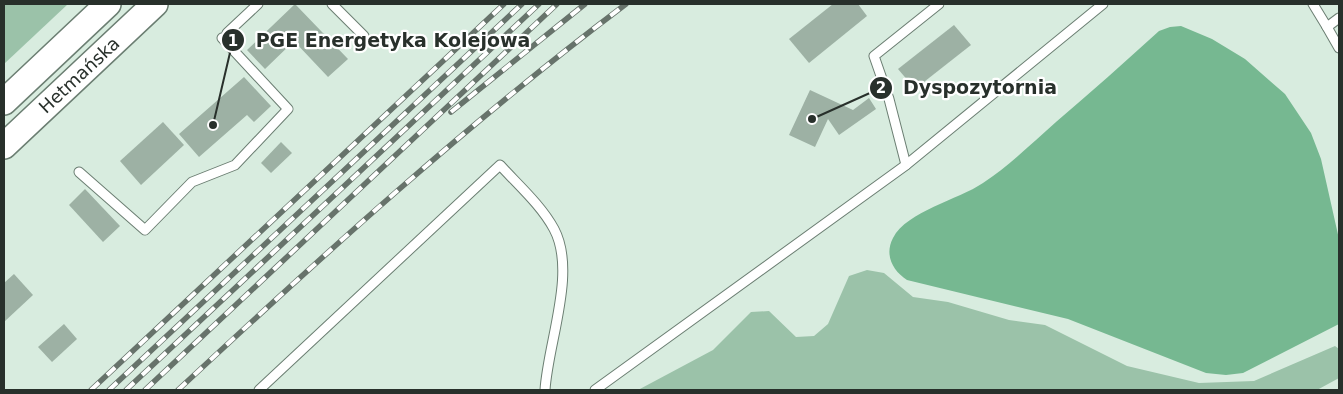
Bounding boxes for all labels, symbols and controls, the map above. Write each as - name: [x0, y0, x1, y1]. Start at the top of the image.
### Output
- callout: PGE Energetyka Kolejowa: [220, 23, 540, 57]
- text: PGE Energetyka Kolejowa: [256, 29, 530, 51]
- street label: Hetmańska: [34, 32, 124, 118]
- text: 1: [228, 32, 238, 50]
- callout: Dyspozytornia: [868, 71, 1067, 105]
- text: Dyspozytornia: [903, 76, 1057, 98]
- text: 2: [876, 79, 886, 97]

